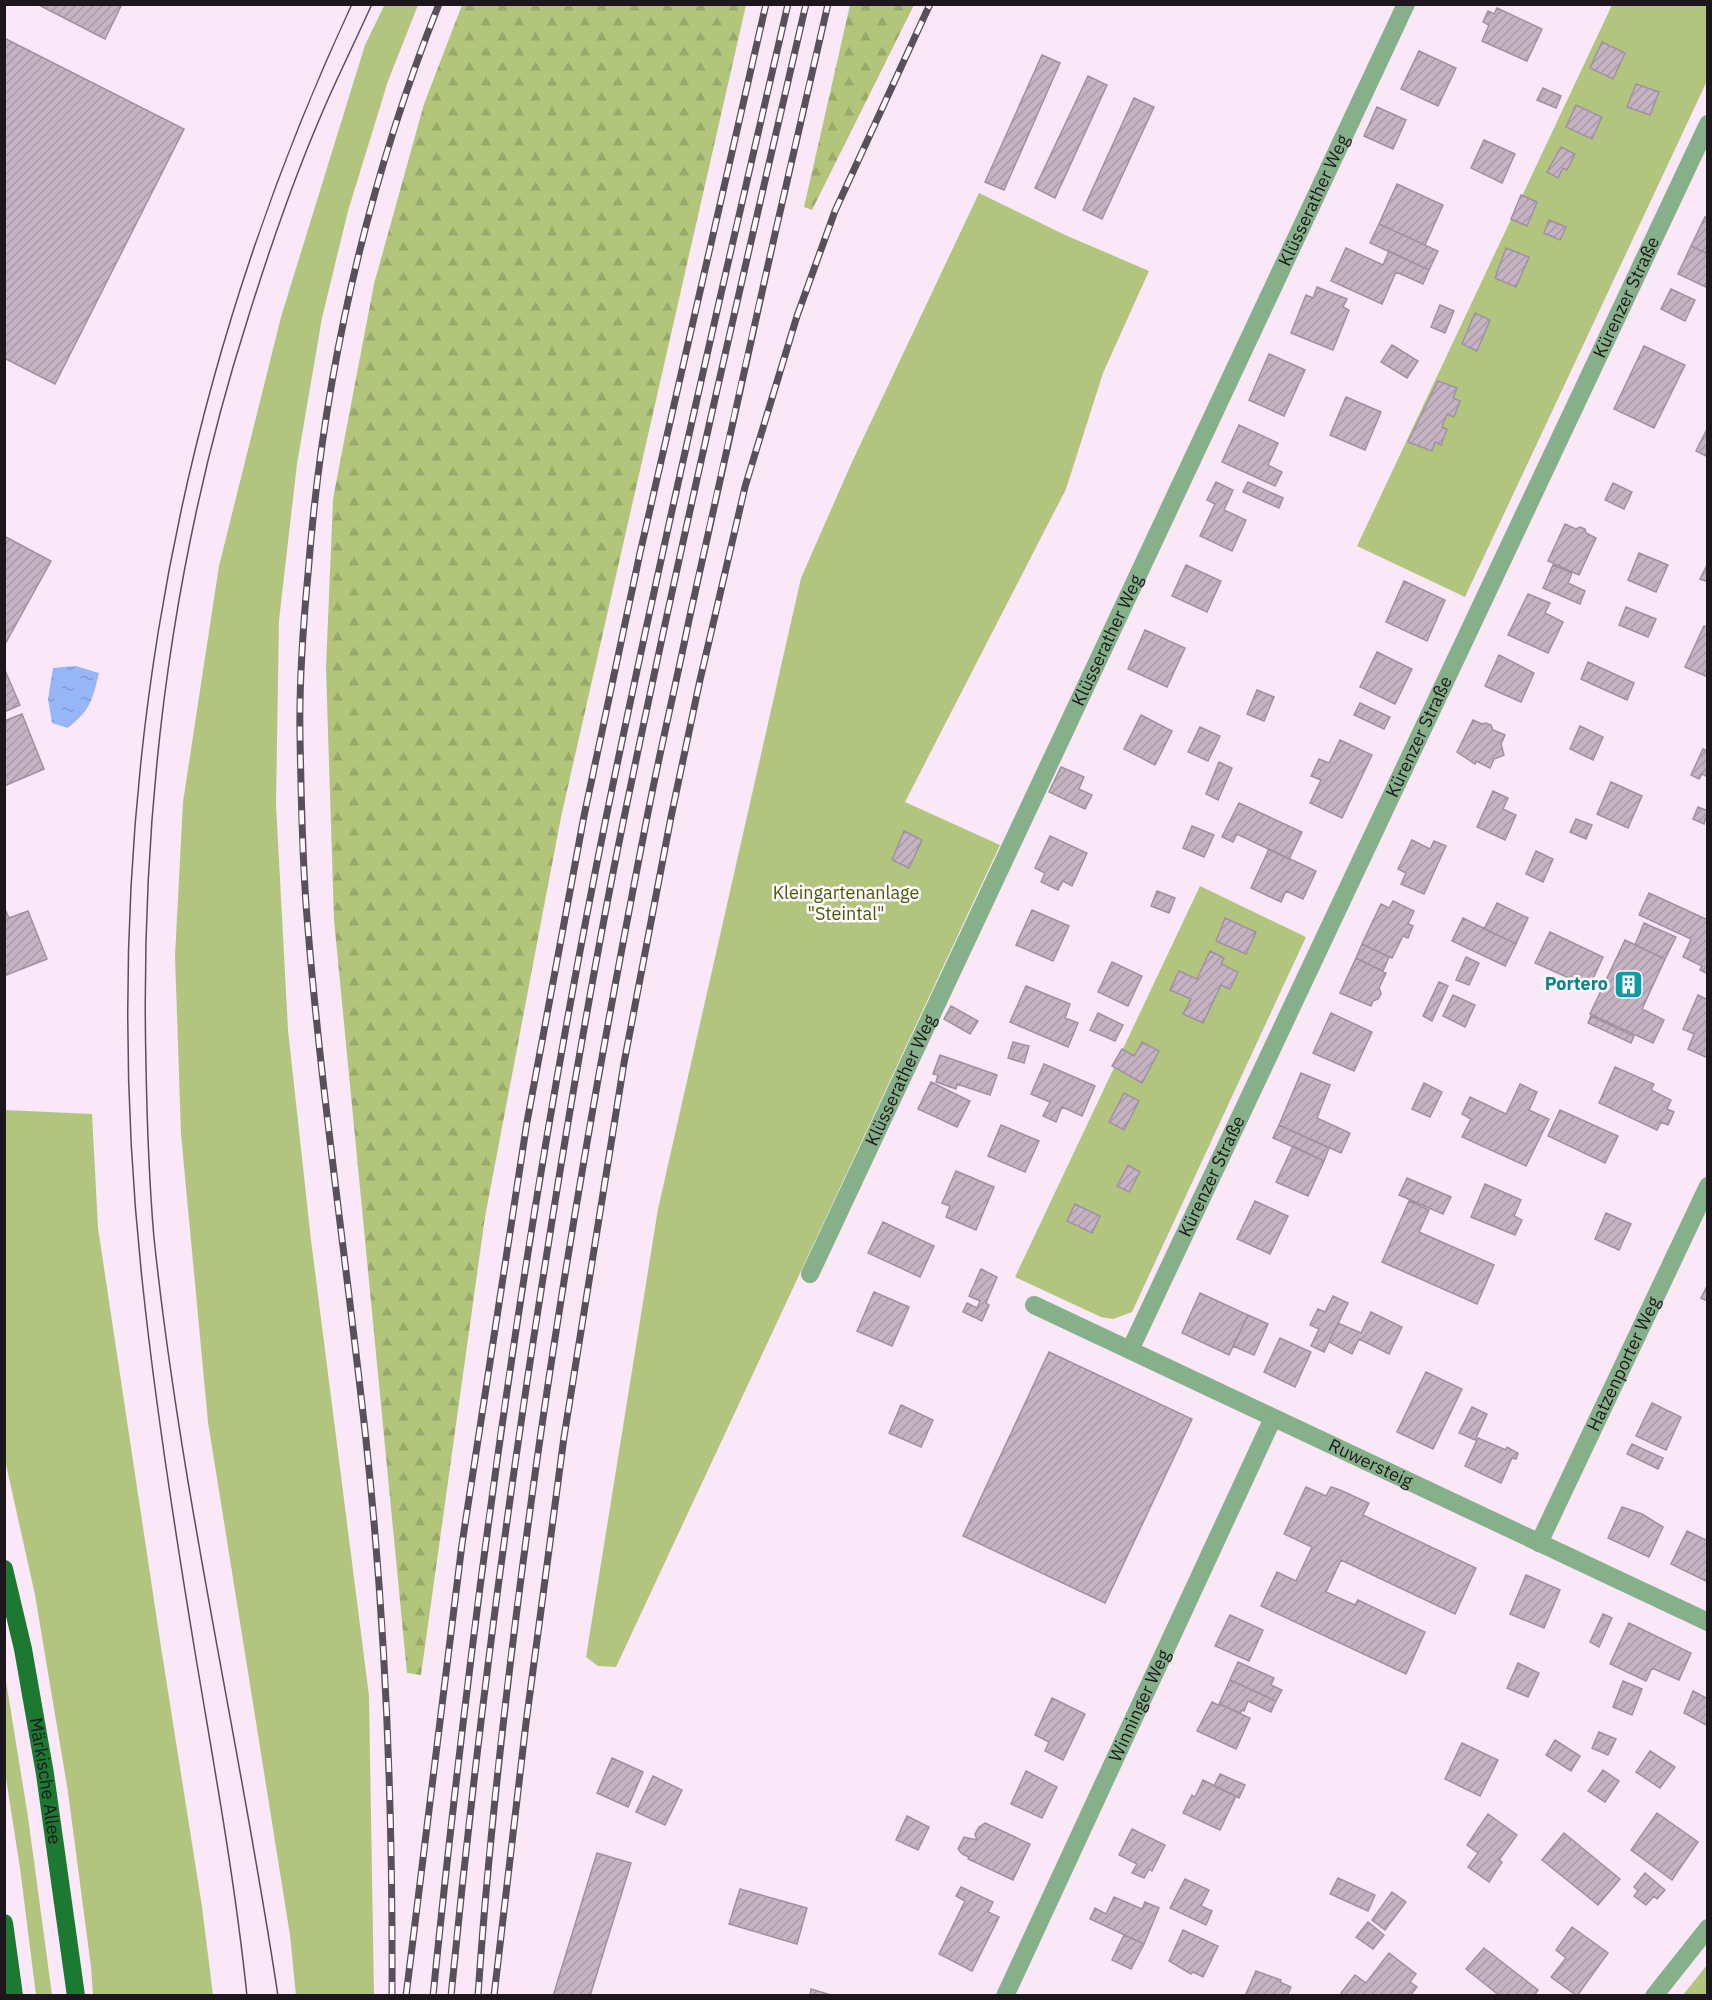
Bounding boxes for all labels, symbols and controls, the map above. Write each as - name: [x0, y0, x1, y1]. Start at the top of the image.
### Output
- street label: Klüsserather Weg: [1273, 130, 1354, 270]
- street label: Kürenzer Straße: [1587, 232, 1664, 361]
- street label: Klüsserather Weg: [1066, 570, 1148, 710]
- street label: Kürenzer Straße: [1380, 672, 1457, 801]
- park label: Kleingartenanlage "Steintal": [773, 881, 919, 925]
- building icon: Portero: [1613, 968, 1645, 1000]
- place label: Portero: [1545, 972, 1608, 995]
- street label: Klüsserather Weg: [860, 1010, 941, 1149]
- street label: Kürenzer Straße: [1173, 1112, 1250, 1240]
- street label: Hatzenporter Weg: [1582, 1292, 1665, 1435]
- street label: Ruwersteig: [1325, 1433, 1417, 1493]
- street label: Winninger Weg: [1103, 1645, 1175, 1765]
- street label: Märkische Allee: [24, 1716, 67, 1846]

